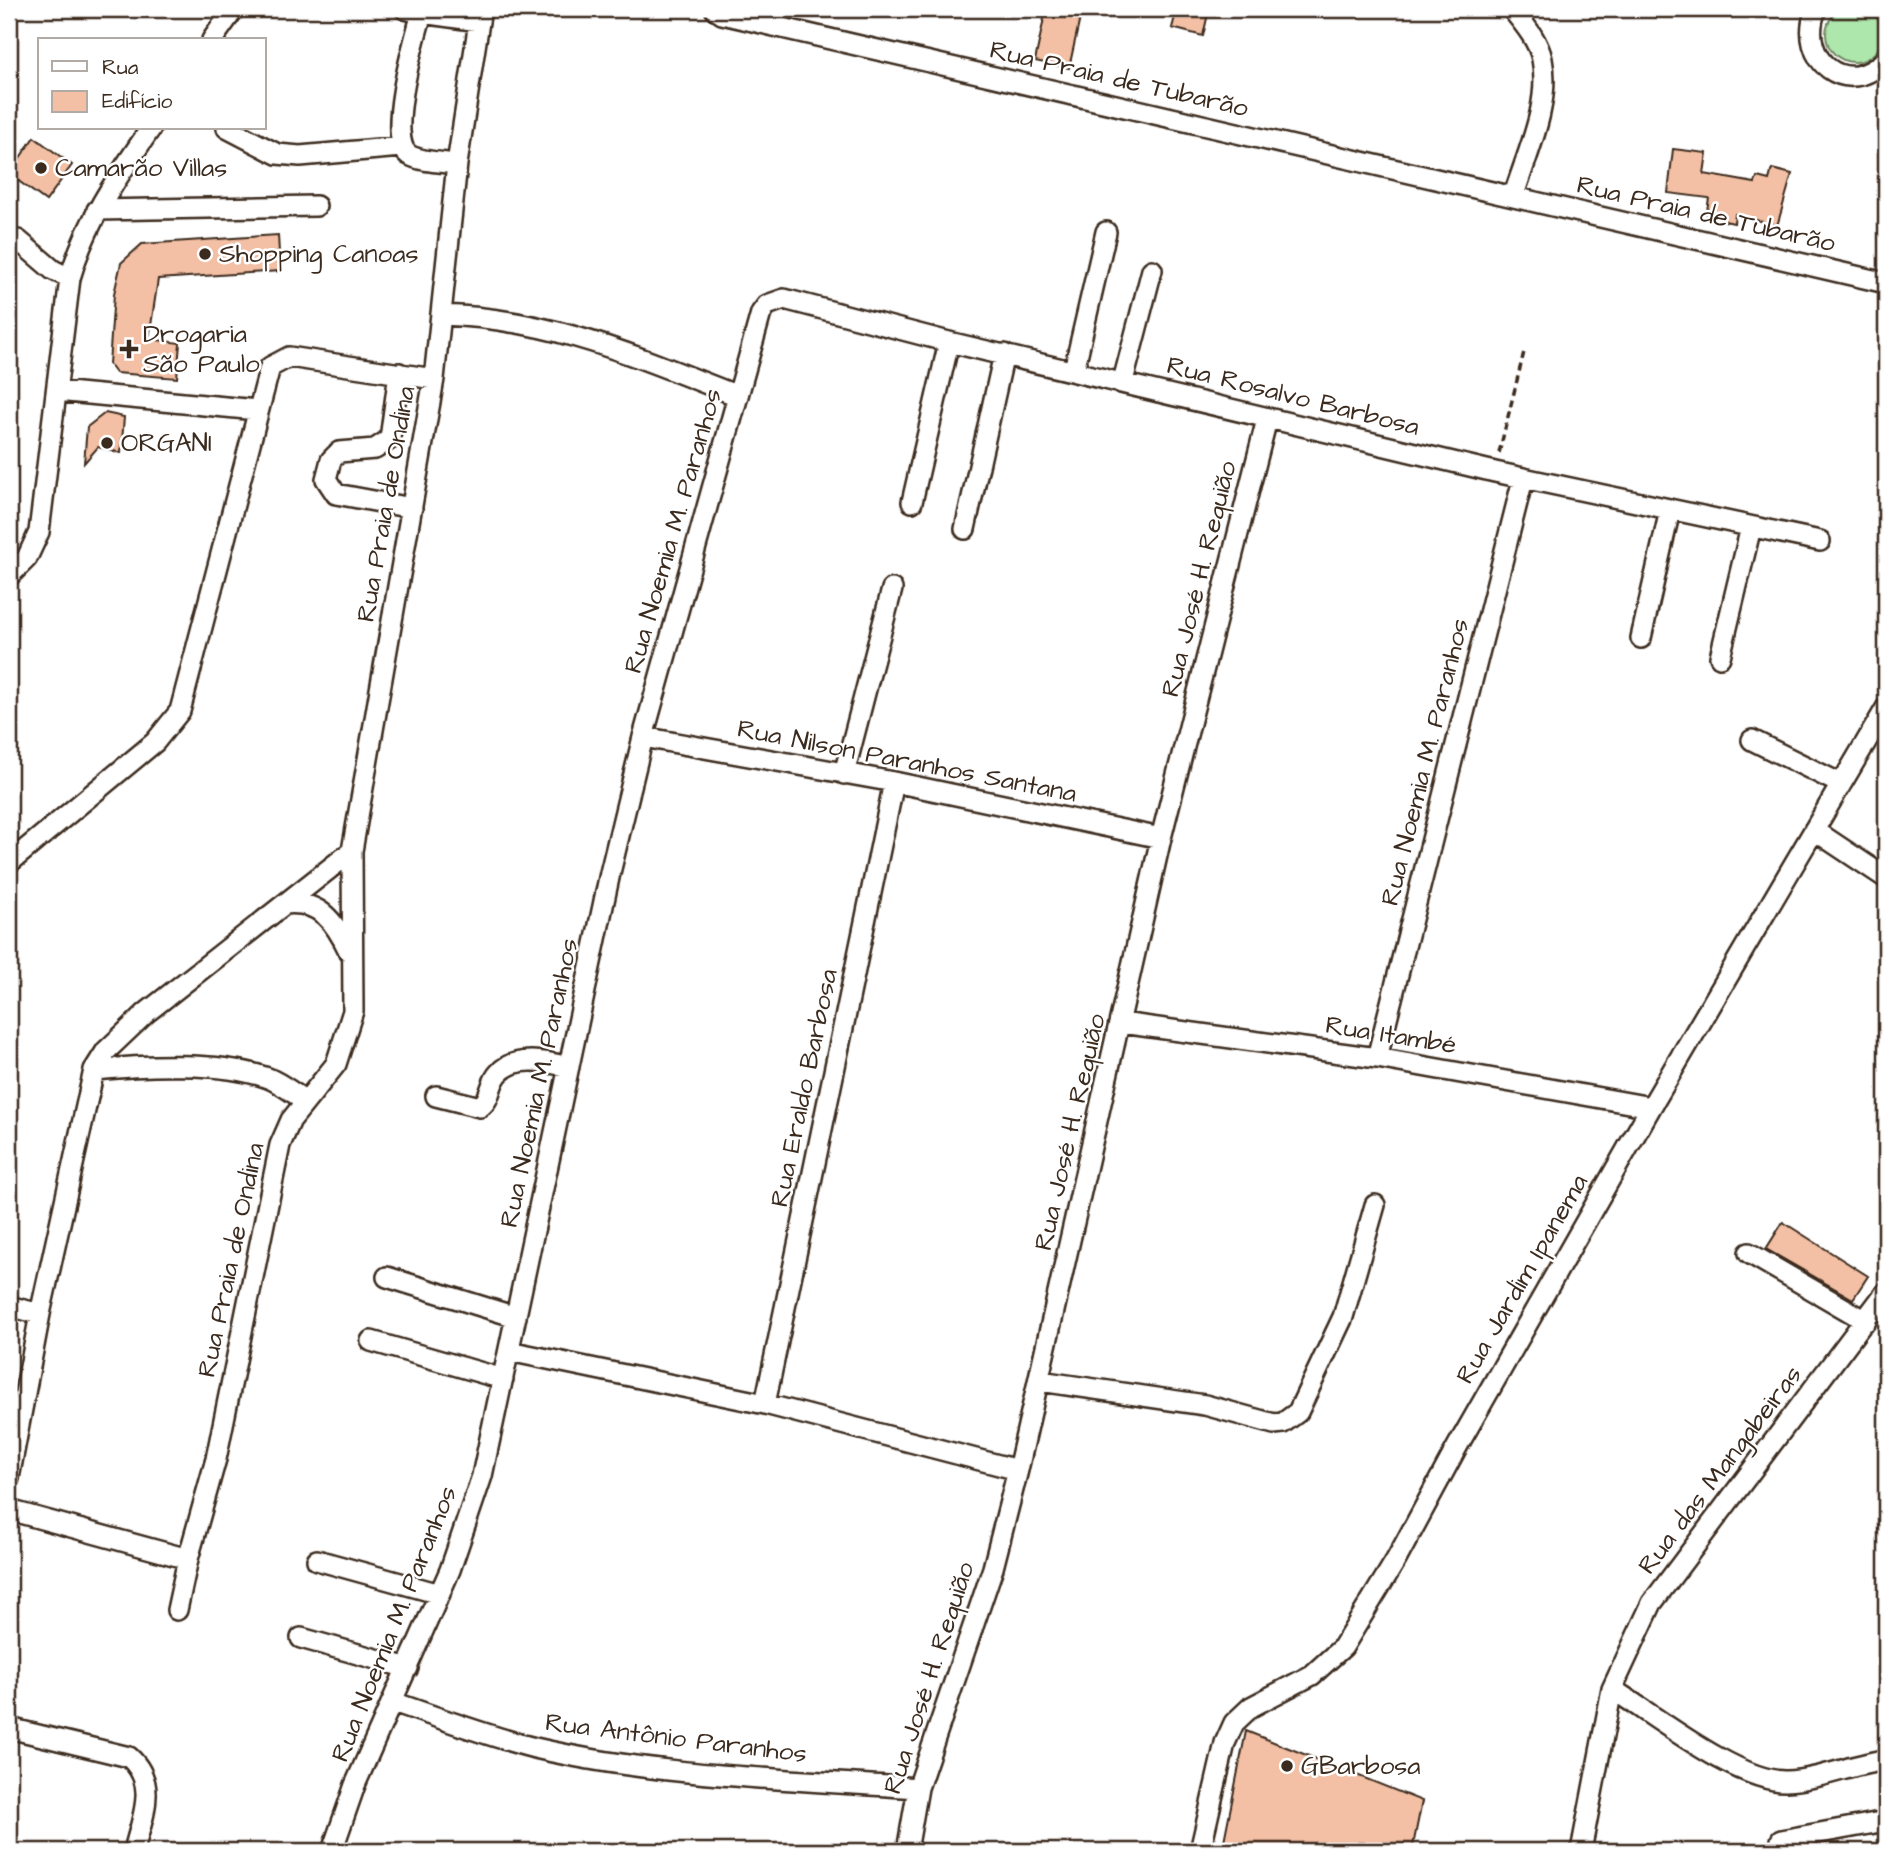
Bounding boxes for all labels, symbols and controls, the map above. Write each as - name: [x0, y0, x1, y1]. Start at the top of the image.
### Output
- street label: Rua Praia de Tubarão: [986, 32, 1252, 126]
- legend: [38, 38, 266, 130]
- text: Rua: [102, 53, 139, 82]
- text: Edifício: [102, 87, 172, 116]
- place label: Camarão Villas: [55, 150, 227, 186]
- marker: Camarão Villas: [33, 160, 49, 176]
- street label: Rua Praia de Tubarão: [1573, 167, 1839, 261]
- place label: Shopping Canoas: [219, 236, 418, 274]
- marker: Shopping Canoas: [197, 246, 213, 262]
- place label: Drogaria São Paulo: [143, 316, 260, 382]
- marker: Drogaria São Paulo: [121, 341, 137, 357]
- street label: Rua Rosalvo Barbosa: [1163, 347, 1423, 445]
- street label: Rua Praia de Ondina: [348, 383, 424, 625]
- street label: Rua Noemia M. Paranhos: [615, 384, 731, 678]
- place label: ORGANI: [121, 425, 212, 461]
- marker: ORGANI: [99, 435, 115, 451]
- street label: Rua José H. Requião: [1152, 457, 1246, 701]
- street label: Rua Noemia M. Paranhos: [1372, 615, 1478, 909]
- street label: Rua Nilson Paranhos Santana: [734, 710, 1080, 812]
- street label: Rua Noemia M. Paranhos: [491, 935, 587, 1231]
- street label: Rua Eraldo Barbosa: [761, 966, 847, 1210]
- street label: Rua Itambé: [1323, 1007, 1459, 1063]
- street label: Rua José H. Requião: [1025, 1010, 1115, 1254]
- street label: Rua Praia de Ondina: [189, 1139, 273, 1381]
- street label: Rua Jardim Ipanema: [1447, 1167, 1597, 1391]
- street label: Rua das Mangabeiras: [1629, 1358, 1812, 1583]
- street label: Rua Noemia M. Paranhos: [322, 1481, 466, 1767]
- street label: Rua José H. Requião: [874, 1557, 984, 1799]
- street label: Rua Antônio Paranhos: [543, 1704, 809, 1772]
- place label: GBarbosa: [1301, 1748, 1421, 1784]
- marker: GBarbosa: [1279, 1758, 1295, 1774]

